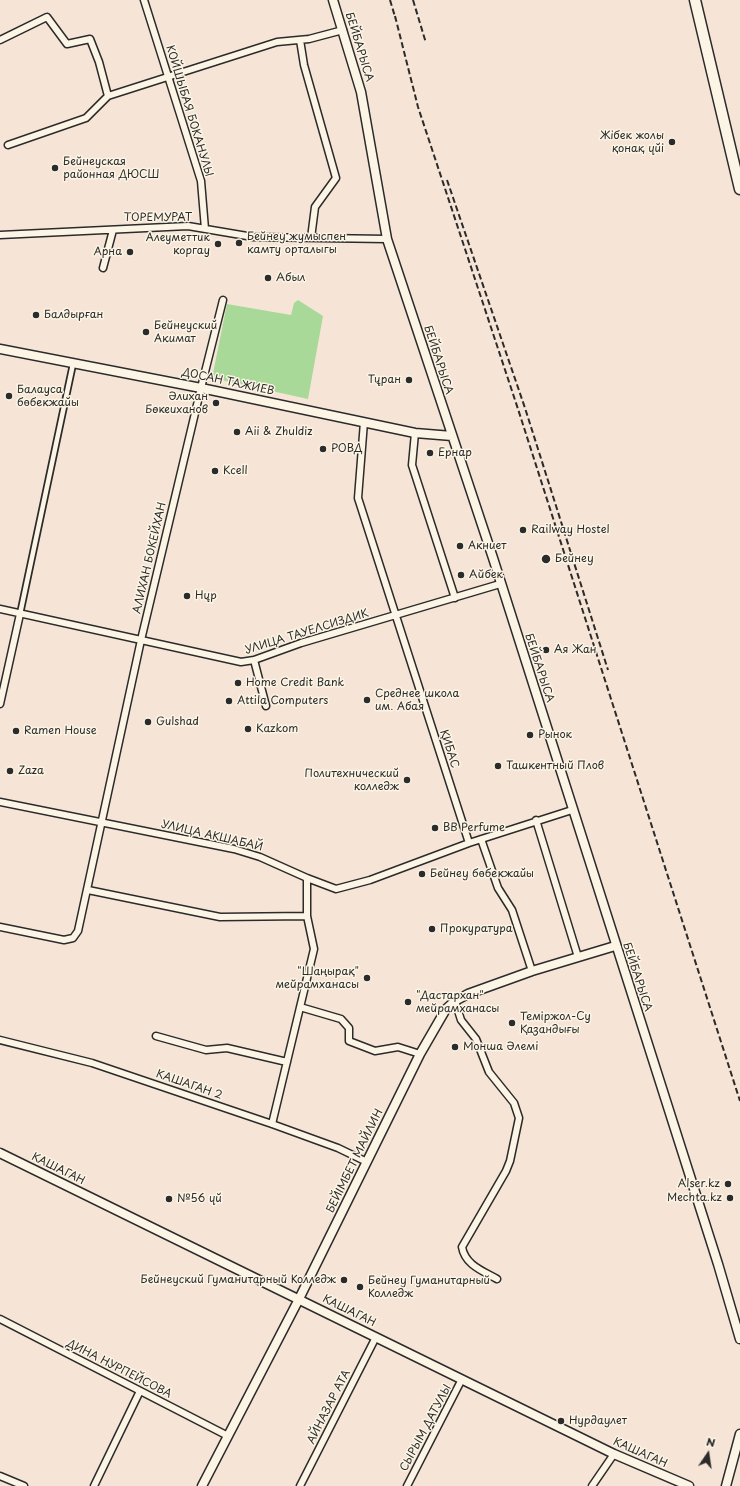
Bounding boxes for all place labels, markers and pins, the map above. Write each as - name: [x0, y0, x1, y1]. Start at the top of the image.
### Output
- place label: Жібек жолы қонақ үйі: [600, 129, 664, 155]
- marker: Жібек жолы қонақ үйі: [667, 137, 677, 147]
- place label: Бейнеуская районная ДЮСШ: [63, 155, 159, 181]
- marker: Бейнеуская районная ДЮСШ: [50, 163, 60, 173]
- place label: Бейнеу жумыспен камту орталыгы: [247, 230, 346, 256]
- place label: Алеуметтик коргау: [146, 231, 210, 257]
- marker: Бейнеу жумыспен камту орталыгы: [234, 238, 244, 248]
- marker: Алеуметтик коргау: [213, 239, 223, 249]
- place label: Арна: [93, 245, 122, 259]
- marker: Арна: [125, 247, 135, 257]
- place label: Абыл: [276, 271, 305, 285]
- marker: Абыл: [263, 273, 273, 283]
- place label: Балдырған: [44, 308, 103, 322]
- marker: Балдырған: [31, 310, 41, 320]
- place label: Бейнеуский Акимат: [154, 319, 217, 345]
- marker: Бейнеуский Акимат: [141, 327, 151, 337]
- place label: Тұран: [368, 373, 401, 387]
- marker: Тұран: [404, 375, 414, 385]
- place label: Балауса бөбекжайы: [17, 383, 79, 409]
- place label: Әлихан Бөкеиханов: [145, 390, 208, 416]
- marker: Балауса бөбекжайы: [4, 391, 14, 401]
- marker: Әлихан Бөкеиханов: [211, 398, 221, 408]
- place label: Aii & Zhuldiz: [245, 425, 312, 439]
- marker: Aii & Zhuldiz: [232, 427, 242, 437]
- place label: РОВД: [331, 442, 363, 456]
- marker: РОВД: [318, 444, 328, 454]
- place label: Ернар: [438, 446, 472, 460]
- marker: Ернар: [425, 448, 435, 458]
- place label: Kcell: [223, 464, 248, 478]
- marker: Kcell: [210, 466, 220, 476]
- place label: Railway Hostel: [531, 523, 609, 537]
- marker: Railway Hostel: [518, 525, 528, 535]
- place label: Акниет: [468, 539, 507, 553]
- marker: Акниет: [455, 541, 465, 551]
- place label: Бейнеу: [555, 552, 594, 566]
- marker: Бейнеу: [540, 553, 552, 565]
- place label: Айбек: [469, 568, 503, 582]
- marker: Айбек: [456, 570, 466, 580]
- place label: Нұр: [195, 589, 217, 603]
- marker: Нұр: [182, 591, 192, 601]
- place label: Ая Жан: [554, 643, 596, 657]
- marker: Ая Жан: [541, 645, 551, 655]
- place label: Home Credit Bank: [246, 676, 344, 690]
- marker: Home Credit Bank: [233, 678, 243, 688]
- place label: Среднее школа им. Абая: [375, 687, 459, 713]
- place label: Attila Computers: [237, 694, 328, 708]
- marker: Среднее школа им. Абая: [362, 695, 372, 705]
- marker: Attila Computers: [224, 696, 234, 706]
- place label: Gulshad: [156, 715, 199, 729]
- marker: Gulshad: [143, 717, 153, 727]
- place label: Kazkom: [256, 722, 298, 736]
- place label: Ramen House: [24, 724, 97, 738]
- marker: Kazkom: [243, 724, 253, 734]
- marker: Ramen House: [11, 726, 21, 736]
- place label: Рынок: [538, 728, 572, 742]
- marker: Рынок: [525, 730, 535, 740]
- place label: Ташкентный Плов: [506, 759, 604, 773]
- marker: Ташкентный Плов: [493, 761, 503, 771]
- place label: Zaza: [18, 764, 44, 778]
- marker: Zaza: [5, 766, 15, 776]
- place label: Политехнический колледж: [304, 767, 399, 793]
- marker: Политехнический колледж: [402, 775, 412, 785]
- place label: BB Perfume: [443, 821, 505, 835]
- marker: BB Perfume: [430, 823, 440, 833]
- place label: Бейнеу бөбекжайы: [430, 867, 534, 881]
- marker: Бейнеу бөбекжайы: [417, 869, 427, 879]
- place label: Прокуратура: [440, 922, 513, 936]
- marker: Прокуратура: [427, 924, 437, 934]
- place label: "Шаңырақ" мейрамханасы: [276, 965, 359, 991]
- marker: "Шаңырақ" мейрамханасы: [362, 973, 372, 983]
- place label: "Дастархан" мейрамханасы: [416, 989, 499, 1015]
- marker: "Дастархан" мейрамханасы: [403, 997, 413, 1007]
- place label: Теміржол-Су Қазандығы: [520, 1010, 591, 1036]
- marker: Теміржол-Су Қазандығы: [507, 1018, 517, 1028]
- place label: Монша Әлемі: [463, 1040, 538, 1054]
- marker: Монша Әлемі: [450, 1042, 460, 1052]
- place label: Alser.kz: [678, 1177, 720, 1191]
- marker: Alser.kz: [723, 1179, 733, 1189]
- place label: Mechta.kz: [667, 1191, 722, 1205]
- place label: №56 үй: [177, 1192, 222, 1206]
- marker: Mechta.kz: [725, 1193, 735, 1203]
- marker: №56 үй: [164, 1194, 174, 1204]
- place label: Бейнеуский Гуманитарный Колледж: [141, 1273, 336, 1287]
- place label: Бейнеу Гуманитарный Колледж: [368, 1274, 490, 1300]
- marker: Бейнеуский Гуманитарный Колледж: [339, 1275, 349, 1285]
- marker: Бейнеу Гуманитарный Колледж: [355, 1282, 365, 1292]
- place label: Нурдаулет: [569, 1414, 627, 1428]
- marker: Нурдаулет: [556, 1416, 566, 1426]

